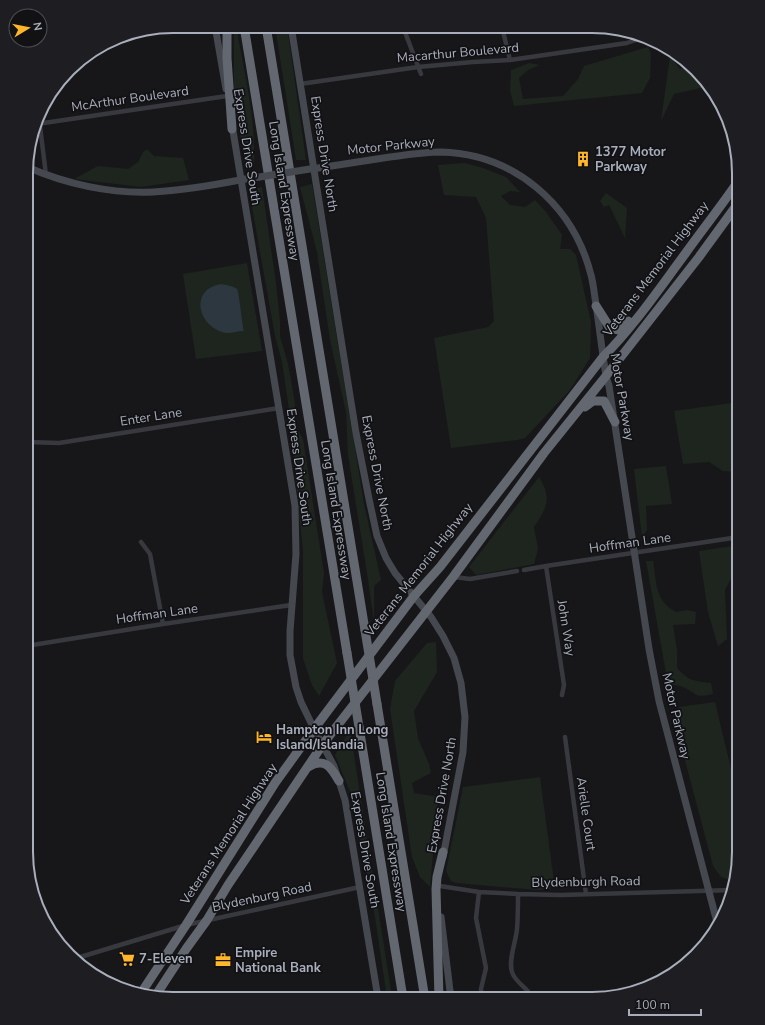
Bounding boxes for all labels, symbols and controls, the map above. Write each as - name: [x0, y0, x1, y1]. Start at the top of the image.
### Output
- north arrow: [8, 8, 48, 48]
- text: N: [29, 21, 45, 32]
- street label: Macarthur Boulevard: [396, 39, 520, 67]
- street label: McArthur Boulevard: [70, 82, 190, 116]
- street label: Express Drive South: [229, 87, 265, 207]
- street label: Express Drive North: [306, 95, 342, 213]
- street label: Long Island Expressway: [264, 120, 304, 263]
- street label: Motor Parkway: [346, 132, 436, 160]
- place label: 1377 Motor Parkway: [595, 143, 667, 176]
- building icon: 1377 Motor Parkway: [574, 150, 592, 168]
- street label: Veterans Memorial Highway: [598, 197, 713, 341]
- street label: Motor Parkway: [605, 352, 639, 442]
- street label: Enter Lane: [119, 403, 183, 431]
- street label: Express Drive South: [282, 407, 316, 527]
- street label: Express Drive North: [357, 414, 397, 532]
- street label: Long Island Expressway: [316, 439, 356, 582]
- street label: Veterans Memorial Highway: [360, 499, 477, 641]
- street label: Hoffman Lane: [588, 528, 672, 558]
- street label: John Way: [553, 598, 579, 658]
- street label: Hoffman Lane: [115, 599, 199, 629]
- street label: Motor Parkway: [657, 671, 695, 761]
- place label: Hampton Inn Long Island/Islandia: [276, 721, 388, 754]
- hotel icon: Hampton Inn Long Island/Islandia: [255, 728, 273, 746]
- street label: Express Drive North: [423, 736, 461, 854]
- street label: Veterans Memorial Highway: [176, 760, 282, 909]
- street label: Long Island Expressway: [371, 771, 411, 914]
- street label: Arielle Court: [572, 776, 600, 852]
- street label: Express Drive South: [346, 790, 384, 910]
- street label: Blydenburgh Road: [531, 872, 641, 892]
- street label: Blydenburg Road: [210, 878, 314, 916]
- place label: Empire National Bank: [235, 944, 322, 977]
- supermarket icon: 7-Eleven: [118, 950, 136, 968]
- place label: 7-Eleven: [139, 950, 193, 968]
- office icon: Empire National Bank: [214, 951, 232, 969]
- scale bar: [629, 991, 701, 1017]
- text: 100 m: [635, 997, 670, 1013]

